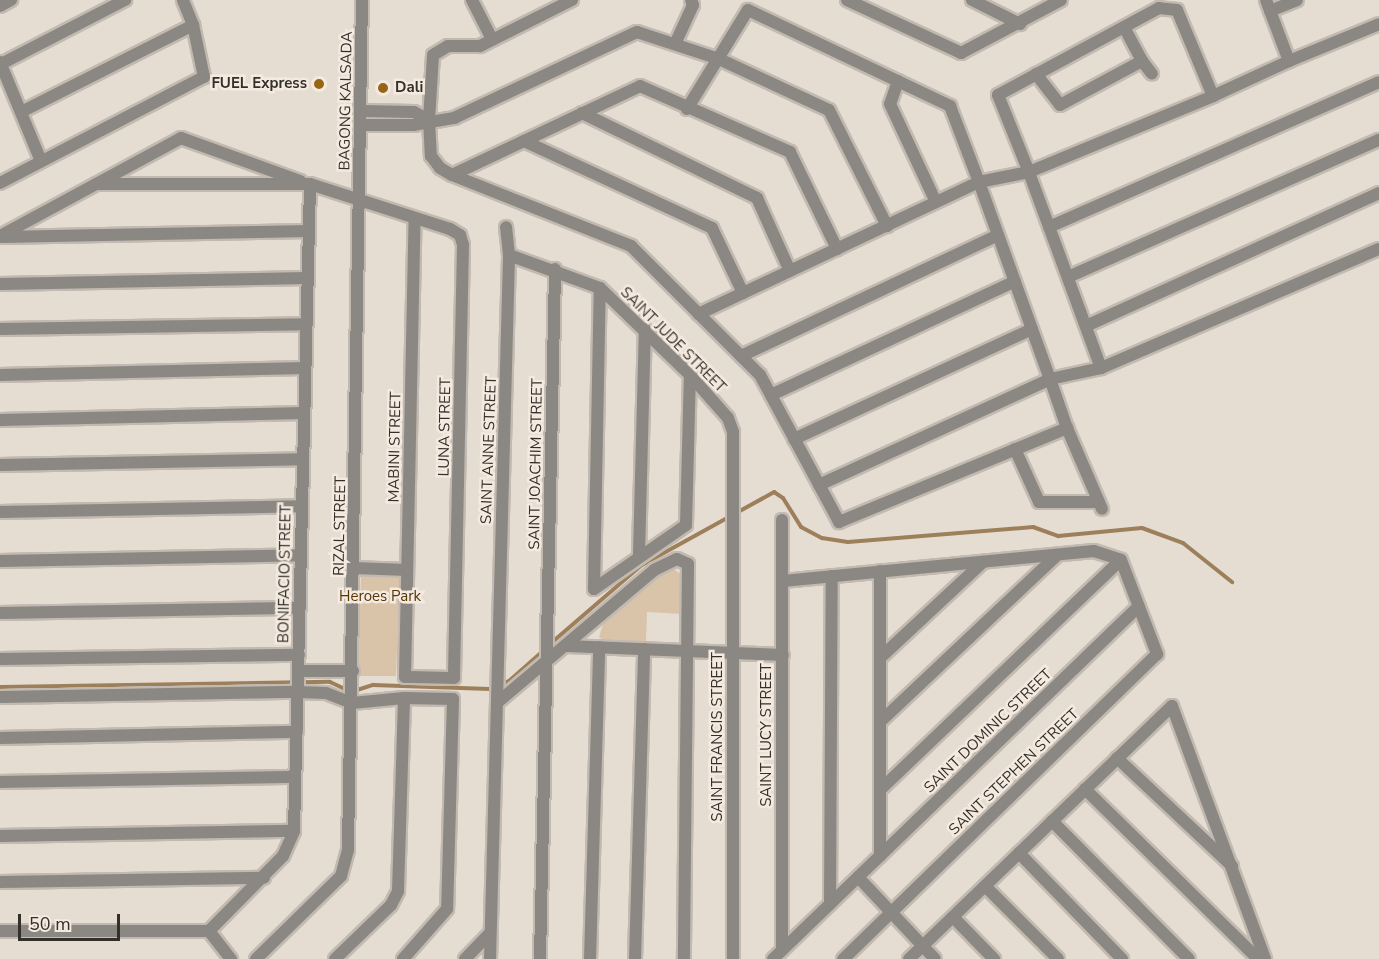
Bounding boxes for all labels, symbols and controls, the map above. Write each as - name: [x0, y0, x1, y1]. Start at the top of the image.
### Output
- street label: BAGONG KALSADA: [336, 31, 356, 171]
- place label: FUEL Express: [211, 75, 307, 93]
- marker: FUEL Express: [312, 77, 326, 91]
- place label: Dali: [395, 79, 423, 97]
- marker: Dali: [376, 81, 390, 95]
- street label: SAINT JUDE STREET: [616, 283, 730, 397]
- street label: SAINT ANNE STREET: [477, 376, 501, 524]
- street label: LUNA STREET: [435, 377, 455, 477]
- street label: SAINT JOACHIM STREET: [526, 378, 546, 550]
- street label: MABINI STREET: [385, 391, 405, 503]
- street label: RIZAL STREET: [330, 476, 350, 576]
- street label: BONIFACIO STREET: [275, 505, 295, 643]
- park label: Heroes Park: [339, 588, 421, 606]
- street label: SAINT FRANCIS STREET: [709, 652, 727, 822]
- street label: SAINT LUCY STREET: [758, 663, 776, 807]
- street label: SAINT DOMINIC STREET: [920, 665, 1056, 797]
- street label: SAINT STEPHEN STREET: [945, 705, 1083, 839]
- scale bar: [21, 902, 123, 940]
- text: 50 m: [29, 912, 71, 936]

